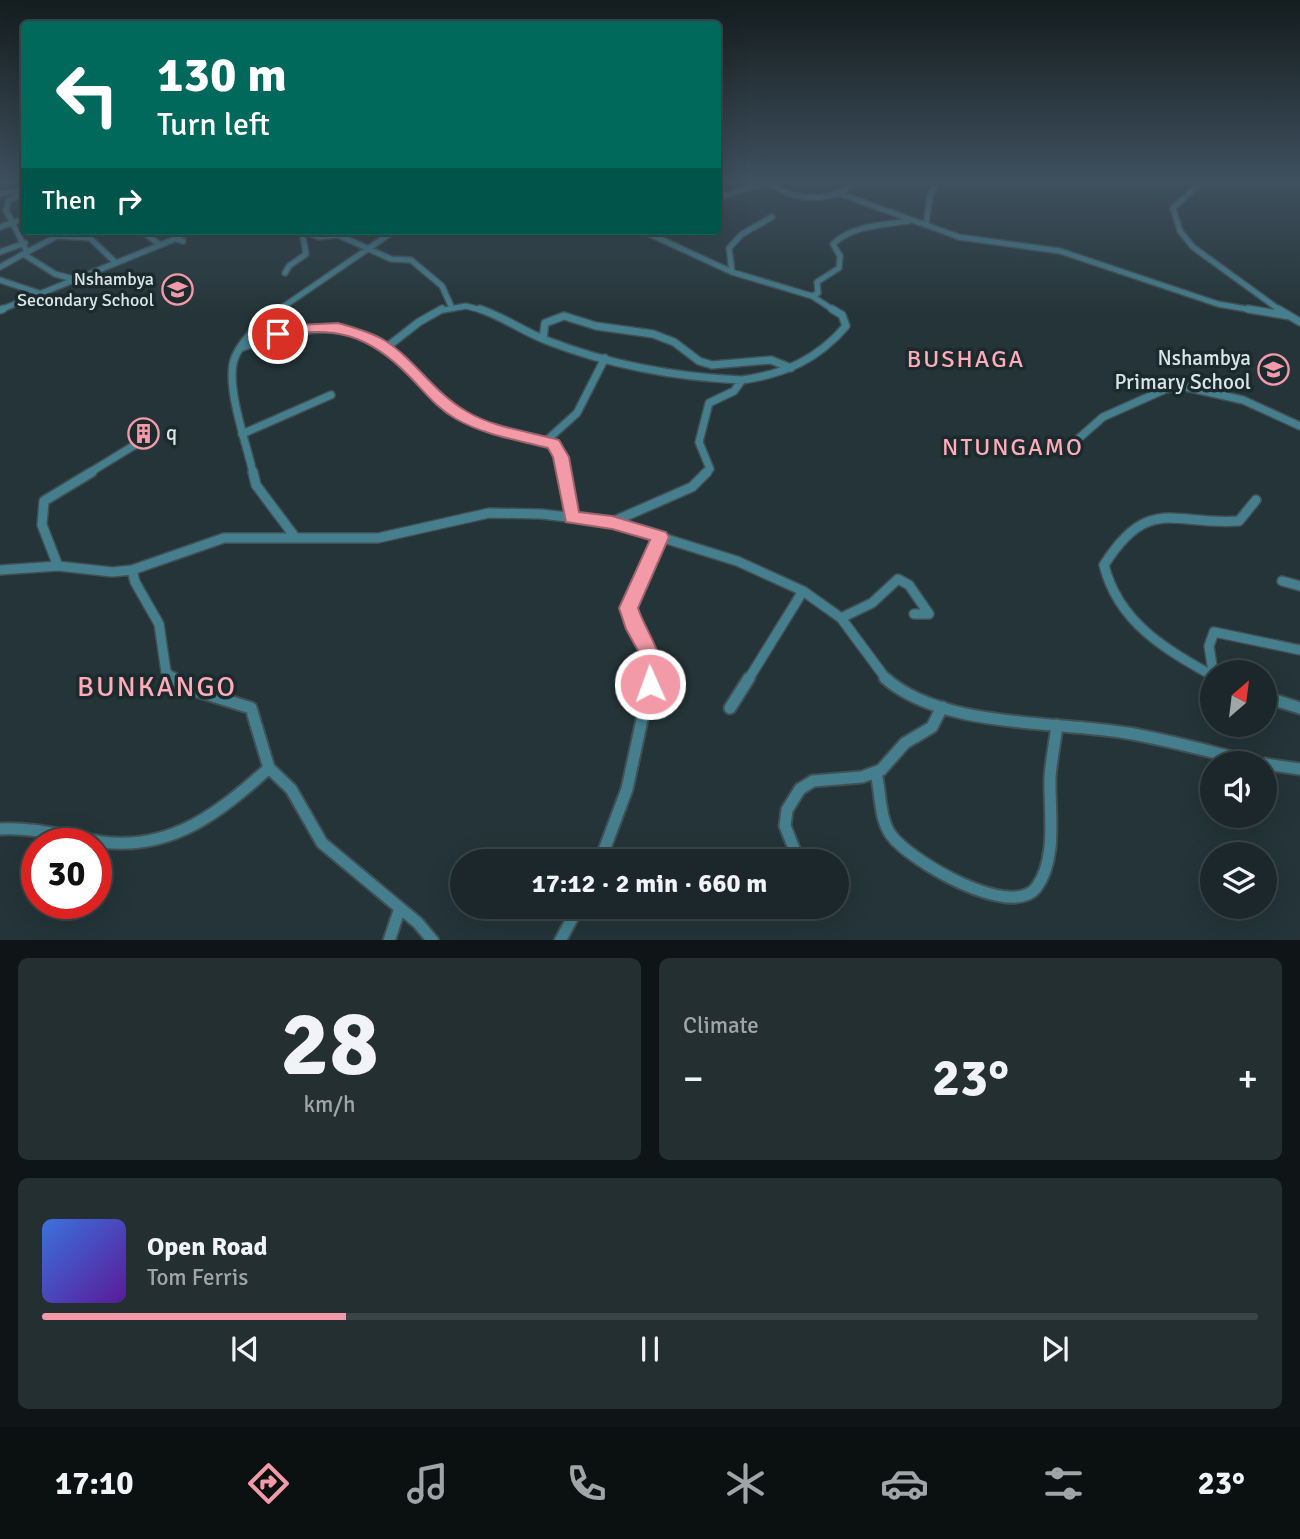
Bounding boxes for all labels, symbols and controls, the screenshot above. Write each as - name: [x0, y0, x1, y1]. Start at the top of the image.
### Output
- text: 130 m: [157, 45, 287, 105]
- icon: left: [42, 49, 133, 140]
- text: Turn left: [157, 105, 270, 144]
- icon: right: [110, 182, 148, 220]
- text: Then: [42, 185, 96, 217]
- place label: Nshambya Secondary School: [17, 268, 154, 311]
- school or university icon: Nshambya Secondary School: [160, 272, 194, 306]
- pin: [248, 304, 308, 364]
- icon: arrive: [259, 315, 297, 353]
- district label: BUSHAGA: [907, 344, 1025, 374]
- place label: Nshambya Primary School: [1115, 345, 1251, 395]
- school or university icon: Nshambya Primary School: [1257, 353, 1291, 387]
- building icon: q: [126, 416, 160, 450]
- place label: q: [166, 420, 177, 446]
- district label: NTUNGAMO: [942, 432, 1084, 462]
- position arrow: [613, 647, 687, 721]
- north arrow: [1200, 660, 1278, 737]
- map controls: [1200, 660, 1277, 919]
- district label: BUNKANGO: [77, 670, 237, 704]
- button: sound: [1200, 751, 1277, 828]
- speed limit sign: 30: [21, 828, 112, 919]
- button: layers: [1200, 842, 1277, 919]
- text: 17:12 · 2 min · 660 m: [532, 868, 767, 900]
- text: 28: [280, 988, 379, 1101]
- text: Climate: [683, 1011, 759, 1040]
- text: 23°: [932, 1046, 1009, 1110]
- text: −: [683, 1055, 704, 1102]
- text: +: [1237, 1055, 1258, 1102]
- text: km/h: [303, 1090, 356, 1119]
- text: Open Road: [147, 1231, 268, 1263]
- text: Tom Ferris: [147, 1263, 248, 1292]
- icon: previous: [226, 1330, 264, 1368]
- icon: pause: [631, 1330, 669, 1368]
- icon: next: [1036, 1330, 1074, 1368]
- icon: directions: [244, 1459, 293, 1508]
- icon: music: [403, 1459, 452, 1508]
- icon: phone: [562, 1459, 611, 1508]
- icon: climate: [721, 1459, 770, 1508]
- icon: car: [880, 1459, 929, 1508]
- icon: filters: [1039, 1459, 1088, 1508]
- text: 17:10: [55, 1464, 134, 1503]
- text: 23°: [1198, 1464, 1245, 1503]

